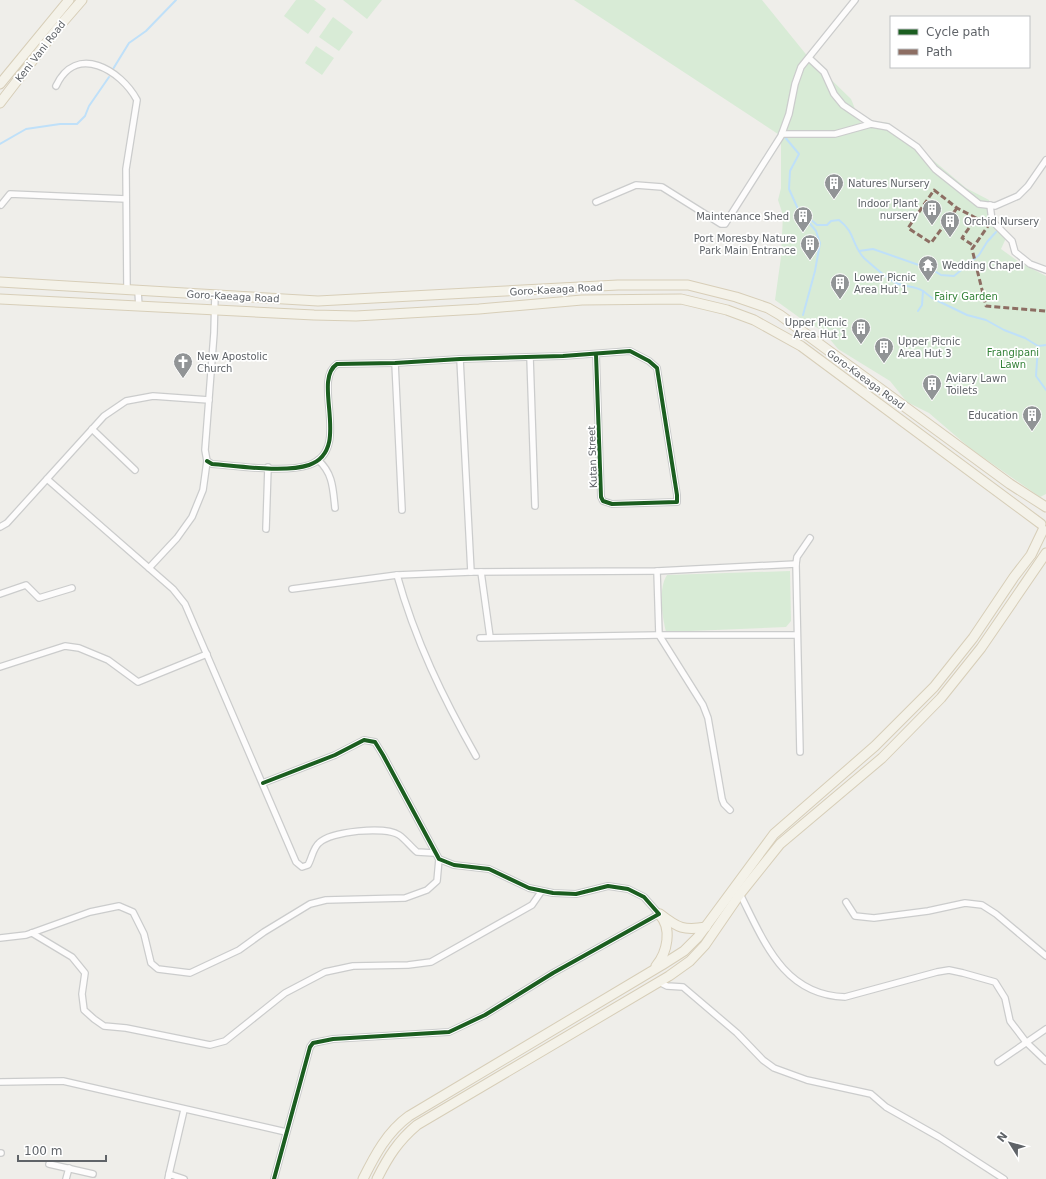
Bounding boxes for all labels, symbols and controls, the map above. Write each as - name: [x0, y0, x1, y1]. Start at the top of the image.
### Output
- legend: [890, 16, 1030, 68]
- street label: Keni Vani Road: [13, 19, 68, 84]
- text: Cycle path: [926, 25, 990, 39]
- text: Path: [926, 45, 952, 59]
- building icon: Natures Nursery: [823, 172, 845, 200]
- place label: Natures Nursery: [848, 178, 930, 189]
- place label: Indoor Plant nursery: [858, 198, 918, 221]
- building icon: Indoor Plant nursery: [921, 198, 943, 226]
- building icon: Maintenance Shed: [792, 205, 814, 233]
- building icon: Orchid Nursery: [939, 210, 961, 238]
- place label: Maintenance Shed: [696, 211, 789, 222]
- place label: Orchid Nursery: [964, 216, 1039, 227]
- place label: Port Moresby Nature Park Main Entrance: [694, 233, 796, 256]
- building icon: Port Moresby Nature Park Main Entrance: [799, 233, 821, 261]
- temple icon: Wedding Chapel: [917, 254, 939, 282]
- place label: Wedding Chapel: [942, 260, 1024, 271]
- building icon: Lower Picnic Area Hut 1: [829, 272, 851, 300]
- place label: Lower Picnic Area Hut 1: [854, 272, 916, 295]
- street label: Goro-Kaeaga Road: [509, 282, 603, 297]
- street label: Goro-Kaeaga Road: [186, 289, 280, 304]
- park label: Fairy Garden: [934, 291, 998, 302]
- place label: Upper Picnic Area Hut 1: [785, 317, 847, 340]
- building icon: Upper Picnic Area Hut 1: [850, 317, 872, 345]
- building icon: Upper Picnic Area Hut 3: [873, 336, 895, 364]
- place label: Upper Picnic Area Hut 3: [898, 336, 960, 359]
- park label: Frangipani Lawn: [987, 347, 1039, 370]
- street label: Goro-Kaeaga Road: [825, 348, 907, 411]
- church icon: New Apostolic Church: [172, 351, 194, 379]
- place label: New Apostolic Church: [197, 351, 268, 374]
- building icon: Aviary Lawn Toilets: [921, 373, 943, 401]
- place label: Aviary Lawn Toilets: [945, 373, 1007, 396]
- building icon: Education: [1021, 404, 1043, 432]
- place label: Education: [968, 410, 1018, 421]
- street label: Kutan Street: [586, 426, 599, 488]
- north arrow: [990, 1123, 1030, 1163]
- text: N: [994, 1130, 1010, 1145]
- scale bar: [18, 1137, 106, 1163]
- text: 100 m: [24, 1144, 62, 1158]

